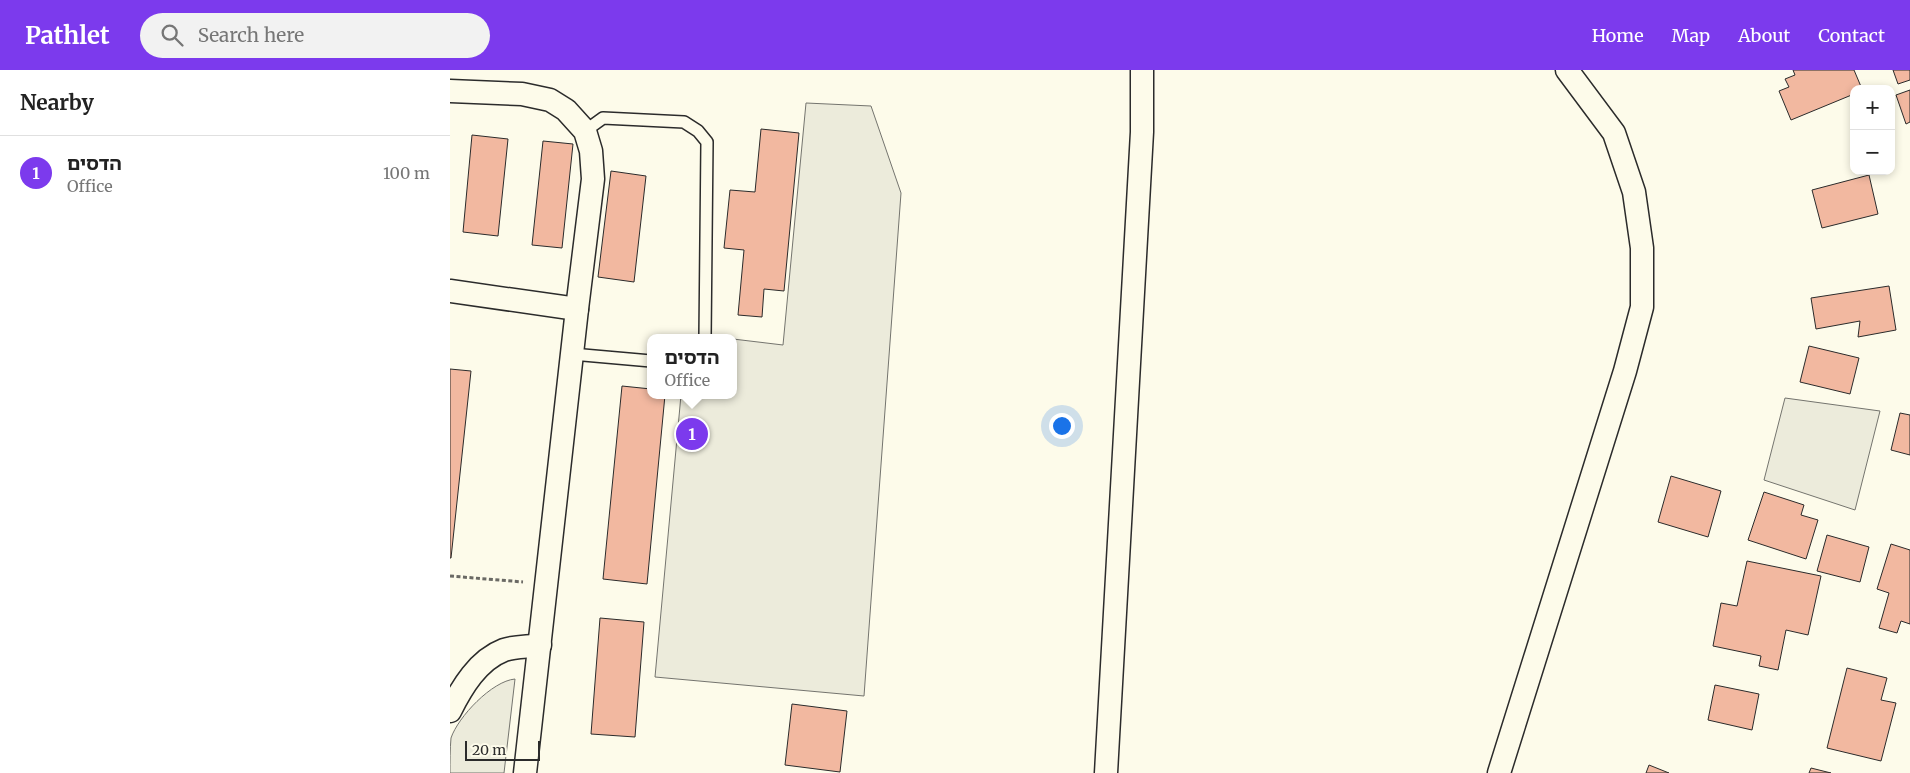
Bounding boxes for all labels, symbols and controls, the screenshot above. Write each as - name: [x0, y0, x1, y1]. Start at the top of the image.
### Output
- search box: [140, 13, 490, 58]
- text: Pathlet: [25, 20, 110, 51]
- icon: search: [158, 21, 186, 49]
- text: Search here: [198, 23, 304, 47]
- text: Home: [1592, 24, 1644, 47]
- text: Map: [1672, 24, 1710, 47]
- text: About: [1738, 24, 1790, 47]
- text: Contact: [1818, 24, 1885, 47]
- map controls: [1850, 85, 1895, 175]
- button: +: [1850, 85, 1895, 130]
- text: Nearby: [20, 89, 94, 116]
- button: −: [1850, 130, 1895, 175]
- text: הדסים: [67, 151, 122, 175]
- text: 1: [32, 163, 40, 183]
- text: 100 m: [383, 163, 430, 183]
- text: Office: [67, 176, 113, 196]
- popup: [647, 334, 737, 399]
- text: הדסים: [665, 345, 719, 369]
- text: Office: [665, 370, 710, 390]
- your location: [1049, 413, 1075, 439]
- pin: 1: [676, 415, 708, 453]
- scale bar: [465, 738, 540, 761]
- text: 20 m: [472, 741, 506, 759]

